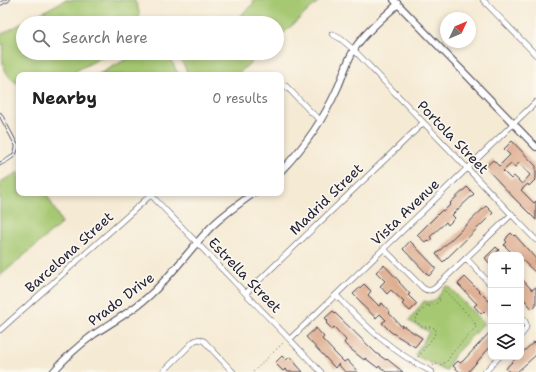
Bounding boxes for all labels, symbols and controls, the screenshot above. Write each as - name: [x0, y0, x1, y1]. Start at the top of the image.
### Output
- north arrow: [440, 12, 476, 48]
- search box: [16, 16, 284, 60]
- icon: search: [30, 27, 52, 49]
- text: Search here: [62, 28, 148, 48]
- text: Nearby: [32, 87, 97, 109]
- text: 0 results: [212, 90, 268, 107]
- street label: Portola Street: [414, 97, 492, 177]
- street label: Madrid Street: [285, 159, 367, 239]
- street label: Vista Avenue: [367, 175, 443, 249]
- street label: Barcelona Street: [21, 208, 117, 296]
- street label: Estrella Street: [205, 234, 285, 316]
- map controls: [488, 252, 524, 360]
- button: +: [488, 252, 524, 288]
- street label: Prado Drive: [84, 268, 158, 330]
- button: −: [488, 288, 524, 324]
- button: layers: [488, 324, 524, 360]

